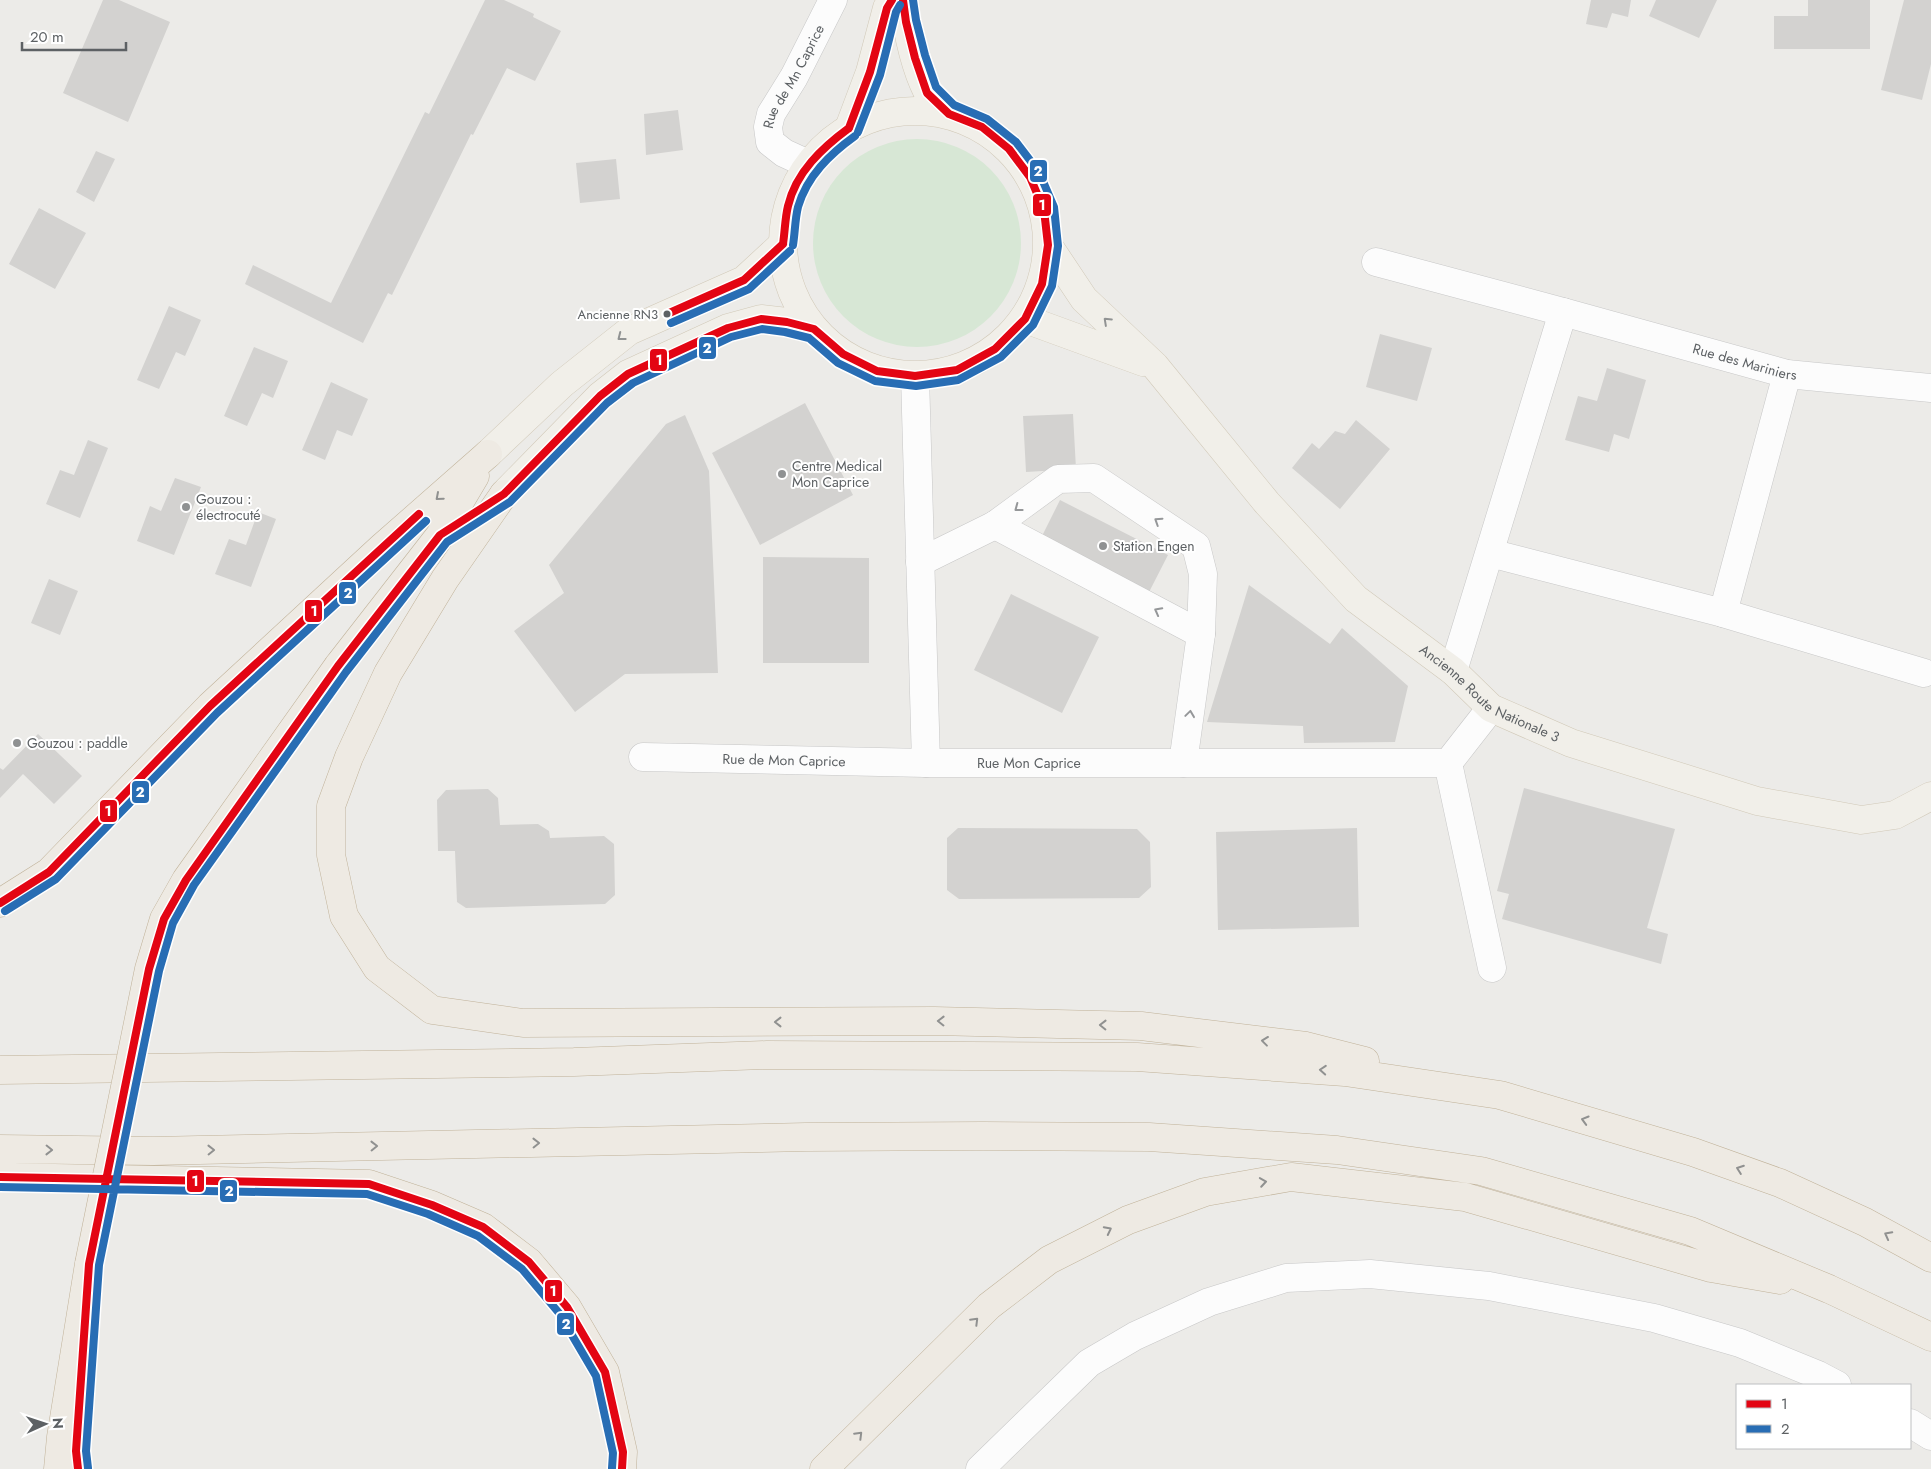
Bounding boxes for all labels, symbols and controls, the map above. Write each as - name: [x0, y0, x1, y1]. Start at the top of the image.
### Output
- scale bar: [22, 20, 126, 52]
- street label: Rue de Mn Caprice: [758, 21, 829, 130]
- text: 20 m: [30, 26, 64, 48]
- line badge: 2: [1029, 159, 1048, 183]
- text: 2: [1033, 161, 1043, 181]
- line badge: 1: [1032, 193, 1052, 217]
- text: 1: [1038, 195, 1046, 215]
- place label: Ancienne RN3: [578, 305, 658, 324]
- marker: Ancienne RN3: [662, 309, 672, 319]
- one-way arrow: [1103, 318, 1112, 327]
- one-way arrow: [618, 332, 627, 340]
- line badge: 2: [698, 336, 717, 360]
- text: 2: [702, 338, 712, 358]
- street label: Rue des Mariniers: [1691, 338, 1798, 385]
- line badge: 1: [649, 348, 668, 372]
- text: 1: [655, 350, 663, 370]
- place label: Centre Medical Mon Caprice: [792, 456, 882, 492]
- marker: Centre Medical Mon Caprice: [776, 468, 788, 480]
- place label: Gouzou : électrocuté: [196, 489, 261, 525]
- one-way arrow: [435, 491, 444, 500]
- marker: Gouzou : électrocuté: [180, 501, 192, 513]
- one-way arrow: [1014, 502, 1024, 511]
- one-way arrow: [1155, 518, 1164, 527]
- place label: Station Engen: [1113, 536, 1195, 556]
- marker: Station Engen: [1097, 540, 1109, 552]
- line badge: 2: [338, 581, 357, 605]
- text: 2: [343, 583, 353, 603]
- line badge: 1: [304, 599, 323, 623]
- text: 1: [310, 601, 318, 621]
- one-way arrow: [1154, 607, 1163, 617]
- street label: Ancienne Route Nationale 3: [1415, 639, 1563, 747]
- one-way arrow: [1184, 710, 1195, 718]
- place label: Gouzou : paddle: [27, 733, 128, 753]
- marker: Gouzou : paddle: [11, 737, 23, 749]
- street label: Rue de Mon Caprice: [722, 749, 846, 771]
- street label: Rue Mon Caprice: [977, 753, 1081, 773]
- line badge: 2: [131, 780, 150, 804]
- text: 2: [135, 782, 145, 802]
- line badge: 1: [99, 799, 118, 823]
- text: 1: [104, 801, 112, 821]
- one-way arrow: [937, 1016, 945, 1027]
- one-way arrow: [774, 1017, 782, 1027]
- one-way arrow: [1099, 1020, 1107, 1030]
- one-way arrow: [1261, 1036, 1269, 1047]
- one-way arrow: [1318, 1065, 1326, 1076]
- one-way arrow: [1581, 1116, 1589, 1126]
- one-way arrow: [532, 1138, 540, 1148]
- one-way arrow: [370, 1141, 378, 1151]
- one-way arrow: [45, 1144, 53, 1155]
- one-way arrow: [207, 1144, 215, 1155]
- one-way arrow: [1736, 1165, 1744, 1175]
- line badge: 1: [186, 1169, 205, 1193]
- text: 1: [191, 1171, 199, 1191]
- one-way arrow: [1258, 1178, 1267, 1188]
- line badge: 2: [219, 1179, 238, 1203]
- text: 2: [224, 1181, 234, 1201]
- one-way arrow: [1103, 1226, 1112, 1236]
- one-way arrow: [1884, 1231, 1893, 1241]
- line badge: 1: [544, 1279, 563, 1303]
- text: 1: [549, 1281, 557, 1301]
- line badge: 2: [556, 1312, 575, 1336]
- text: 2: [561, 1314, 571, 1334]
- one-way arrow: [969, 1317, 978, 1326]
- legend: [1736, 1384, 1911, 1449]
- text: 1: [1781, 1393, 1788, 1415]
- north arrow: [20, 1399, 70, 1449]
- text: N: [48, 1417, 68, 1429]
- text: 2: [1781, 1418, 1790, 1440]
- one-way arrow: [853, 1432, 862, 1441]

